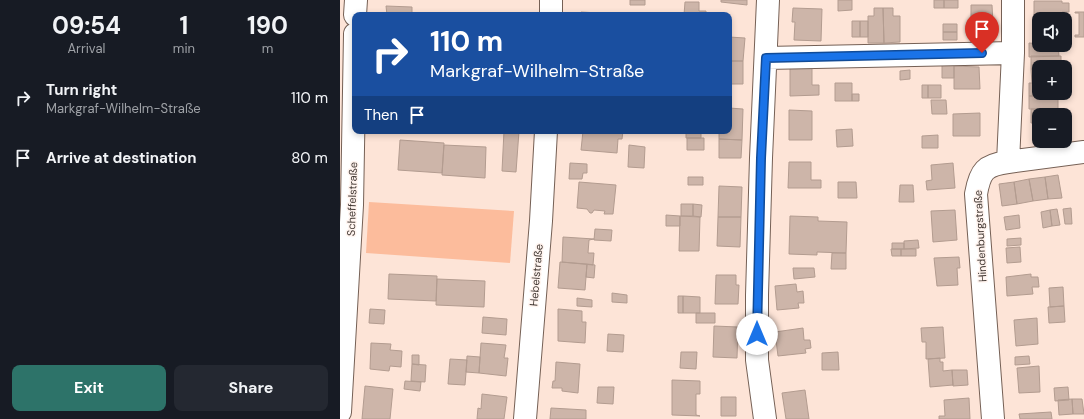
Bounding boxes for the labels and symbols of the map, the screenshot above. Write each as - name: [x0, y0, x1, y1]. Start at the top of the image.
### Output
- pin: [965, 12, 999, 53]
- street label: Scheffelstraße: [344, 162, 360, 236]
- street label: Hindenburgstraße: [971, 190, 989, 282]
- street label: Hebelstraße: [526, 243, 546, 307]
- position arrow: [736, 313, 778, 355]

